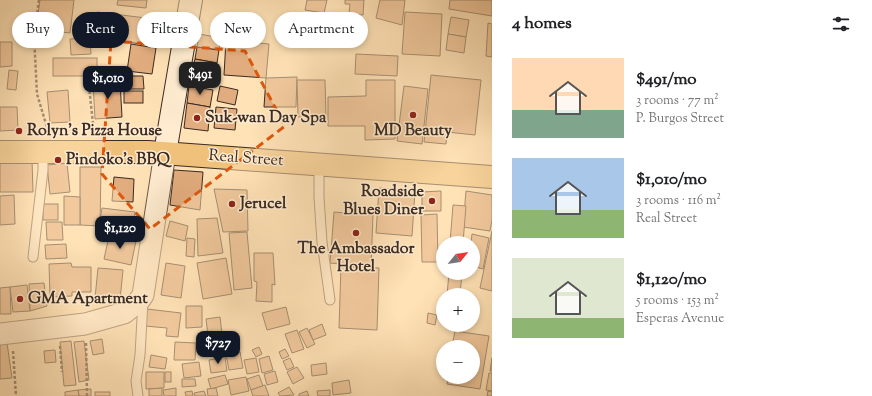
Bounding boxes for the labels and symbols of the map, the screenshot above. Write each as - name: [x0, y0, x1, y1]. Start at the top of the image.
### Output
- pin: $491: [176, 62, 224, 96]
- pin: $1,010: [75, 66, 141, 100]
- place label: Suk-wan Day Spa: [205, 107, 327, 130]
- marker: MD Beauty: [408, 110, 418, 120]
- marker: Suk-wan Day Spa: [192, 113, 202, 123]
- place label: Rolyn's Pizza House: [27, 120, 163, 143]
- place label: MD Beauty: [374, 120, 452, 143]
- marker: Rolyn's Pizza House: [14, 126, 24, 136]
- street label: Real Street: [208, 145, 285, 173]
- place label: Pindoko's BBQ: [66, 149, 172, 172]
- marker: Pindoko's BBQ: [53, 155, 63, 165]
- place label: Roadside Blues Diner: [343, 181, 425, 222]
- place label: Jerucel: [238, 193, 287, 216]
- marker: Roadside Blues Diner: [427, 196, 437, 206]
- marker: Jerucel: [227, 199, 237, 209]
- pin: $1,120: [87, 216, 153, 250]
- marker: The Ambassador Hotel: [351, 228, 361, 238]
- north arrow: [436, 236, 480, 280]
- place label: The Ambassador Hotel: [298, 238, 415, 279]
- place label: GMA Apartment: [28, 288, 148, 311]
- marker: GMA Apartment: [15, 294, 25, 304]
- pin: $727: [194, 331, 242, 365]

